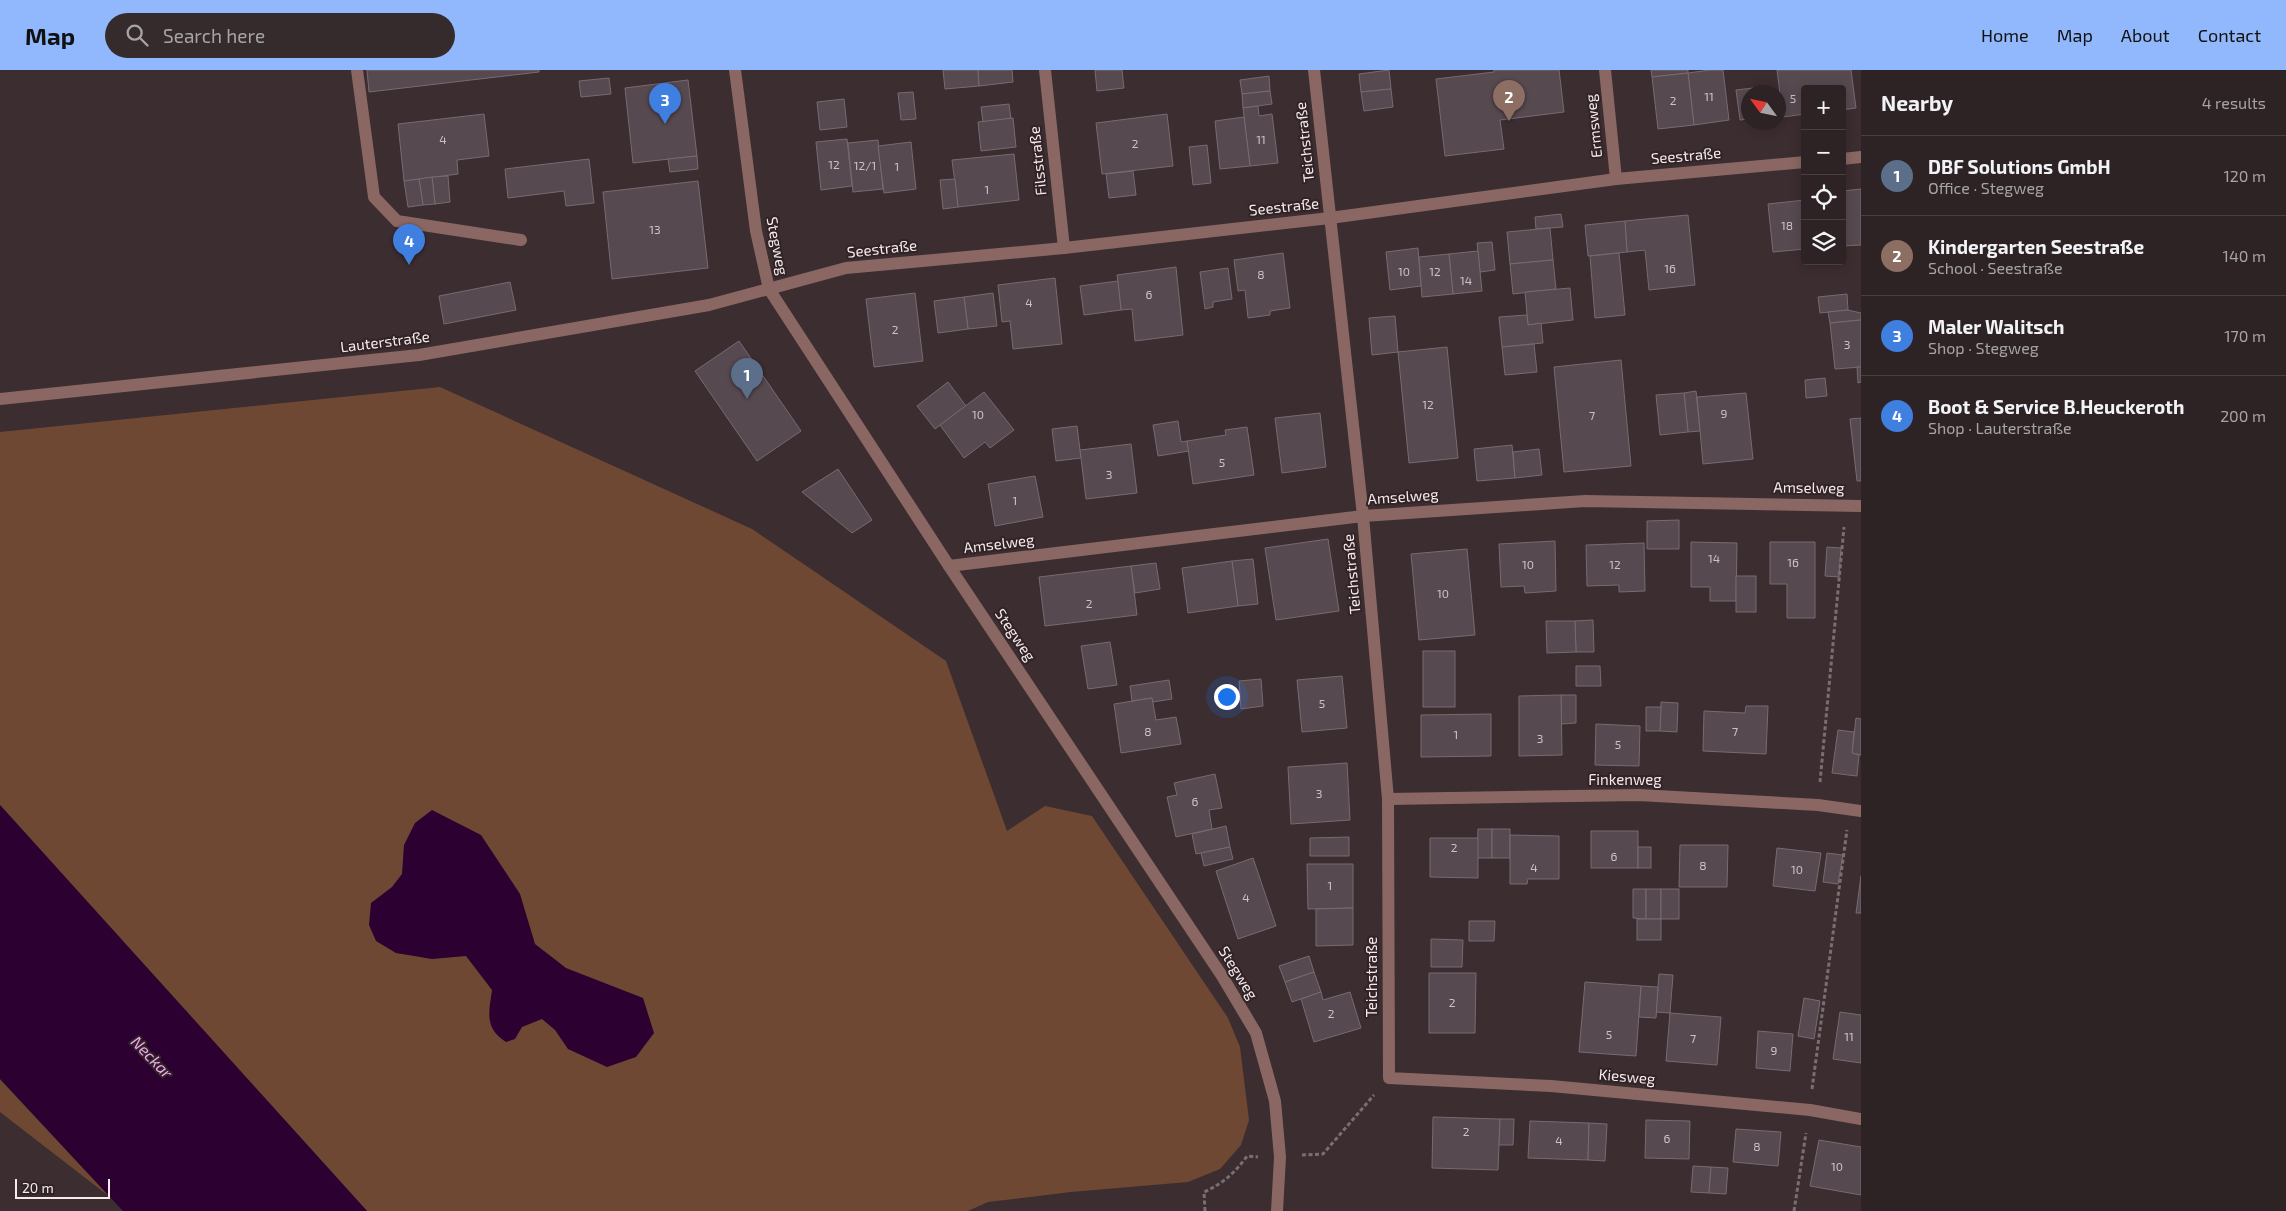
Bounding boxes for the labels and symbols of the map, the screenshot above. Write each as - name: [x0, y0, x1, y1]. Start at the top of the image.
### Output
- pin: 2: [1493, 80, 1525, 121]
- pin: 3: [649, 83, 681, 124]
- north arrow: [1741, 85, 1786, 130]
- house number: 11: [1704, 89, 1714, 103]
- house number: 5: [1790, 91, 1796, 105]
- street label: Ermsweg: [1581, 93, 1605, 159]
- house number: 2: [1670, 93, 1677, 107]
- street label: Teichstraße: [1291, 101, 1317, 183]
- street label: Filsstraße: [1024, 126, 1050, 197]
- house number: 4: [439, 132, 447, 146]
- house number: 11: [1256, 132, 1266, 146]
- house number: 2: [1132, 136, 1139, 150]
- street label: Seestraße: [1650, 143, 1722, 167]
- house number: 12: [828, 157, 840, 171]
- house number: 12/1: [854, 158, 876, 172]
- house number: 1: [895, 159, 899, 173]
- house number: 1: [985, 182, 989, 196]
- street label: Seestraße: [1248, 193, 1320, 219]
- street label: Stegweg: [763, 215, 793, 277]
- house number: 18: [1781, 218, 1793, 232]
- house number: 13: [649, 222, 661, 236]
- pin: 4: [393, 224, 425, 265]
- street label: Seestraße: [846, 235, 918, 261]
- house number: 16: [1664, 261, 1676, 275]
- house number: 10: [1398, 264, 1410, 278]
- house number: 12: [1429, 264, 1441, 278]
- house number: 8: [1257, 267, 1265, 281]
- house number: 14: [1460, 273, 1472, 287]
- house number: 6: [1146, 287, 1153, 301]
- house number: 4: [1025, 295, 1033, 309]
- house number: 2: [892, 322, 899, 336]
- street label: Lauterstraße: [339, 327, 431, 355]
- house number: 3: [1844, 337, 1850, 351]
- pin: 1: [731, 358, 763, 399]
- house number: 12: [1422, 397, 1434, 411]
- house number: 9: [1721, 406, 1728, 420]
- house number: 10: [972, 407, 984, 421]
- house number: 7: [1589, 408, 1595, 422]
- house number: 5: [1219, 455, 1225, 469]
- house number: 3: [1106, 467, 1112, 481]
- street label: Amselweg: [1773, 477, 1845, 497]
- street label: Amselweg: [1367, 484, 1440, 507]
- house number: 1: [1013, 493, 1017, 507]
- street label: Amselweg: [962, 530, 1036, 556]
- street label: Teichstraße: [1339, 533, 1363, 615]
- house number: 14: [1708, 551, 1720, 565]
- house number: 16: [1787, 555, 1799, 569]
- house number: 10: [1522, 557, 1534, 571]
- house number: 12: [1609, 557, 1621, 571]
- house number: 10: [1437, 586, 1449, 600]
- house number: 2: [1086, 596, 1093, 610]
- street label: Stegweg: [992, 605, 1040, 665]
- your location: [1214, 684, 1240, 710]
- house number: 5: [1319, 696, 1325, 710]
- house number: 8: [1144, 724, 1152, 738]
- house number: 7: [1732, 724, 1738, 738]
- house number: 1: [1454, 727, 1458, 741]
- house number: 3: [1537, 731, 1543, 745]
- house number: 5: [1615, 737, 1621, 751]
- street label: Finkenweg: [1588, 770, 1662, 788]
- house number: 3: [1316, 786, 1322, 800]
- house number: 6: [1192, 794, 1199, 808]
- house number: 2: [1451, 840, 1458, 854]
- house number: 6: [1611, 849, 1618, 863]
- house number: 8: [1699, 858, 1707, 872]
- house number: 4: [1530, 860, 1538, 874]
- house number: 10: [1791, 862, 1803, 876]
- house number: 1: [1328, 878, 1332, 892]
- house number: 4: [1242, 890, 1250, 904]
- street label: Teichstraße: [1362, 937, 1380, 1017]
- street label: Stegweg: [1216, 943, 1262, 1003]
- house number: 2: [1449, 995, 1456, 1009]
- house number: 2: [1328, 1006, 1335, 1020]
- house number: 5: [1606, 1027, 1612, 1041]
- house number: 11: [1844, 1029, 1854, 1043]
- house number: 7: [1690, 1031, 1696, 1045]
- water label: Neckar: [128, 1032, 177, 1082]
- house number: 9: [1771, 1043, 1778, 1057]
- street label: Kiesweg: [1598, 1065, 1657, 1088]
- house number: 2: [1463, 1124, 1470, 1138]
- house number: 6: [1664, 1131, 1671, 1145]
- house number: 4: [1555, 1133, 1563, 1147]
- house number: 8: [1753, 1139, 1761, 1153]
- house number: 10: [1831, 1159, 1843, 1173]
- scale bar: [15, 1176, 110, 1199]

